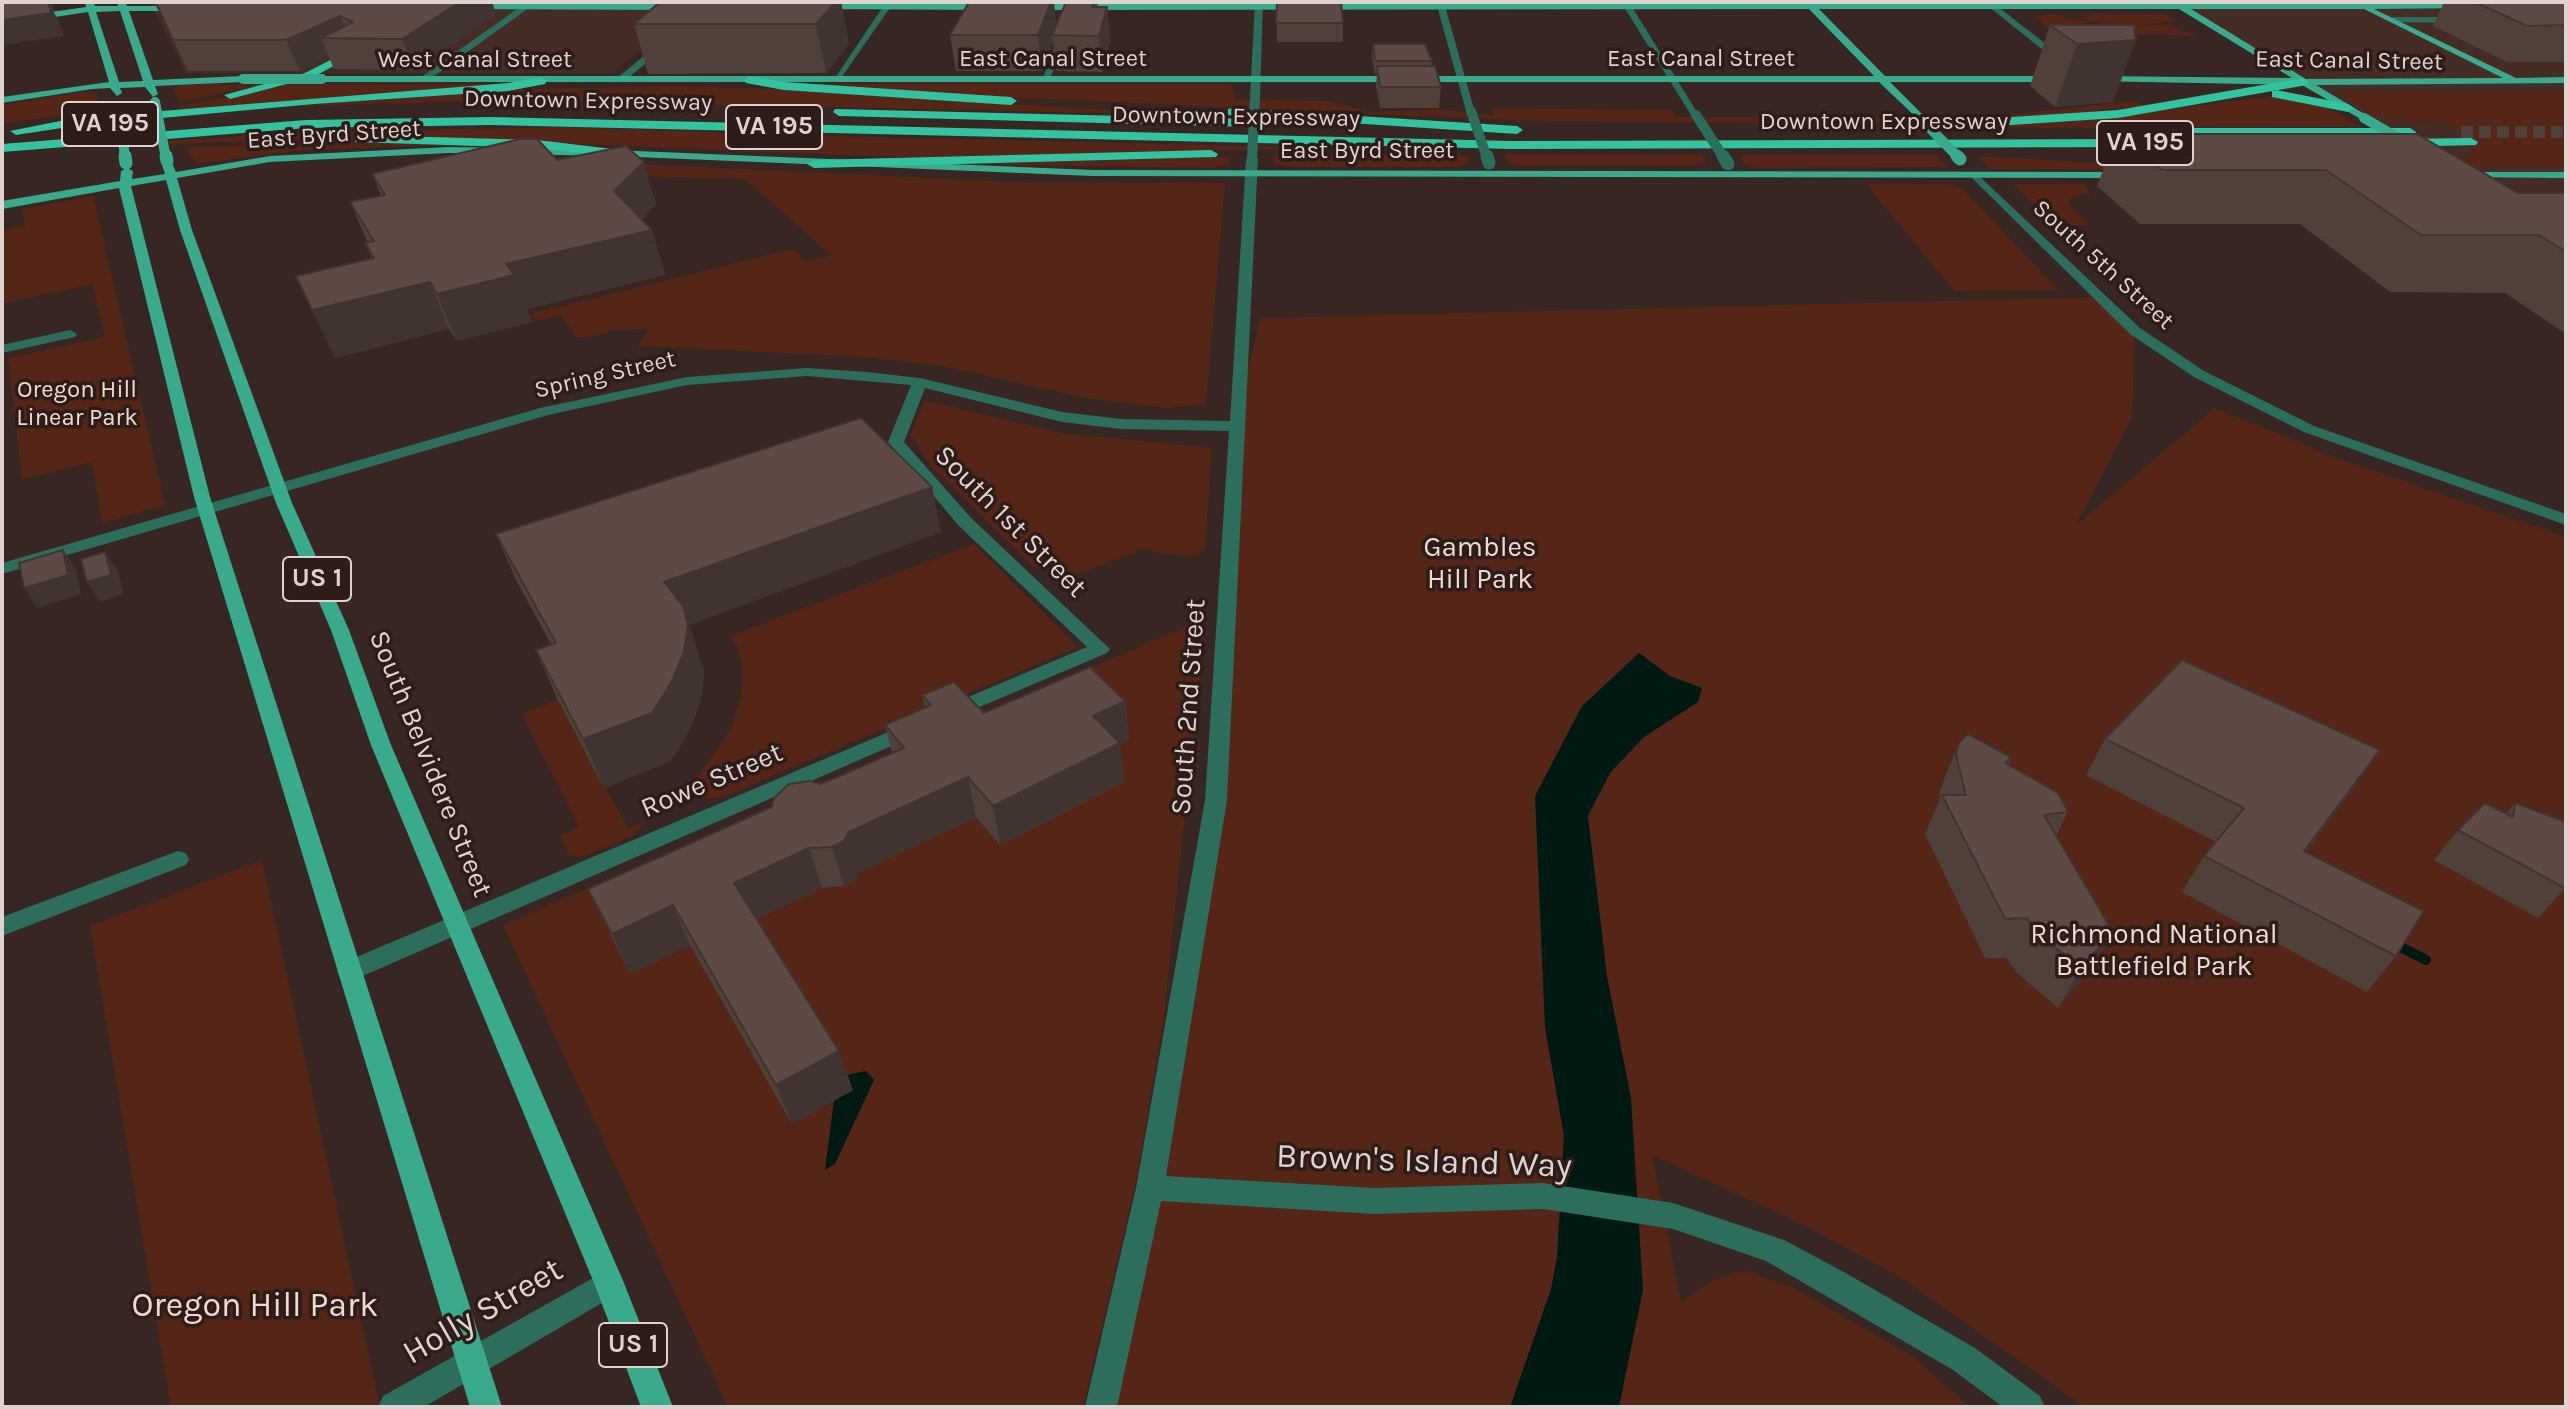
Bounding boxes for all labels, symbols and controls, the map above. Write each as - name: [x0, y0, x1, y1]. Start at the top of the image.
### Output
- street label: East Canal Street: [959, 45, 1147, 73]
- street label: East Canal Street: [1607, 45, 1795, 73]
- street label: East Canal Street: [2255, 45, 2443, 77]
- street label: West Canal Street: [378, 46, 572, 74]
- street label: Downtown Expressway: [464, 84, 712, 118]
- street label: Downtown Expressway: [1112, 100, 1360, 134]
- road number: VA 195: [62, 102, 158, 146]
- road number: VA 195: [726, 105, 822, 149]
- street label: Downtown Expressway: [1760, 108, 2008, 136]
- street label: East Byrd Street: [246, 115, 422, 155]
- road number: VA 195: [2097, 121, 2193, 165]
- street label: East Byrd Street: [1280, 137, 1454, 165]
- street label: South 5th Street: [2026, 194, 2180, 336]
- street label: Spring Street: [532, 345, 678, 405]
- park label: Oregon Hill Linear Park: [16, 376, 138, 432]
- street label: South 1st Street: [927, 439, 1093, 605]
- park label: Gambles Hill Park: [1423, 531, 1537, 597]
- road number: US 1: [283, 557, 351, 601]
- street label: South 2nd Street: [1165, 598, 1213, 816]
- street label: South Belvidere Street: [361, 626, 499, 902]
- street label: Rowe Street: [636, 736, 788, 826]
- park label: Richmond National Battlefield Park: [2030, 918, 2278, 984]
- street label: Brown's Island Way: [1275, 1136, 1573, 1188]
- street label: Holly Street: [396, 1250, 570, 1374]
- park label: Oregon Hill Park: [131, 1286, 379, 1326]
- road number: US 1: [599, 1323, 667, 1367]

